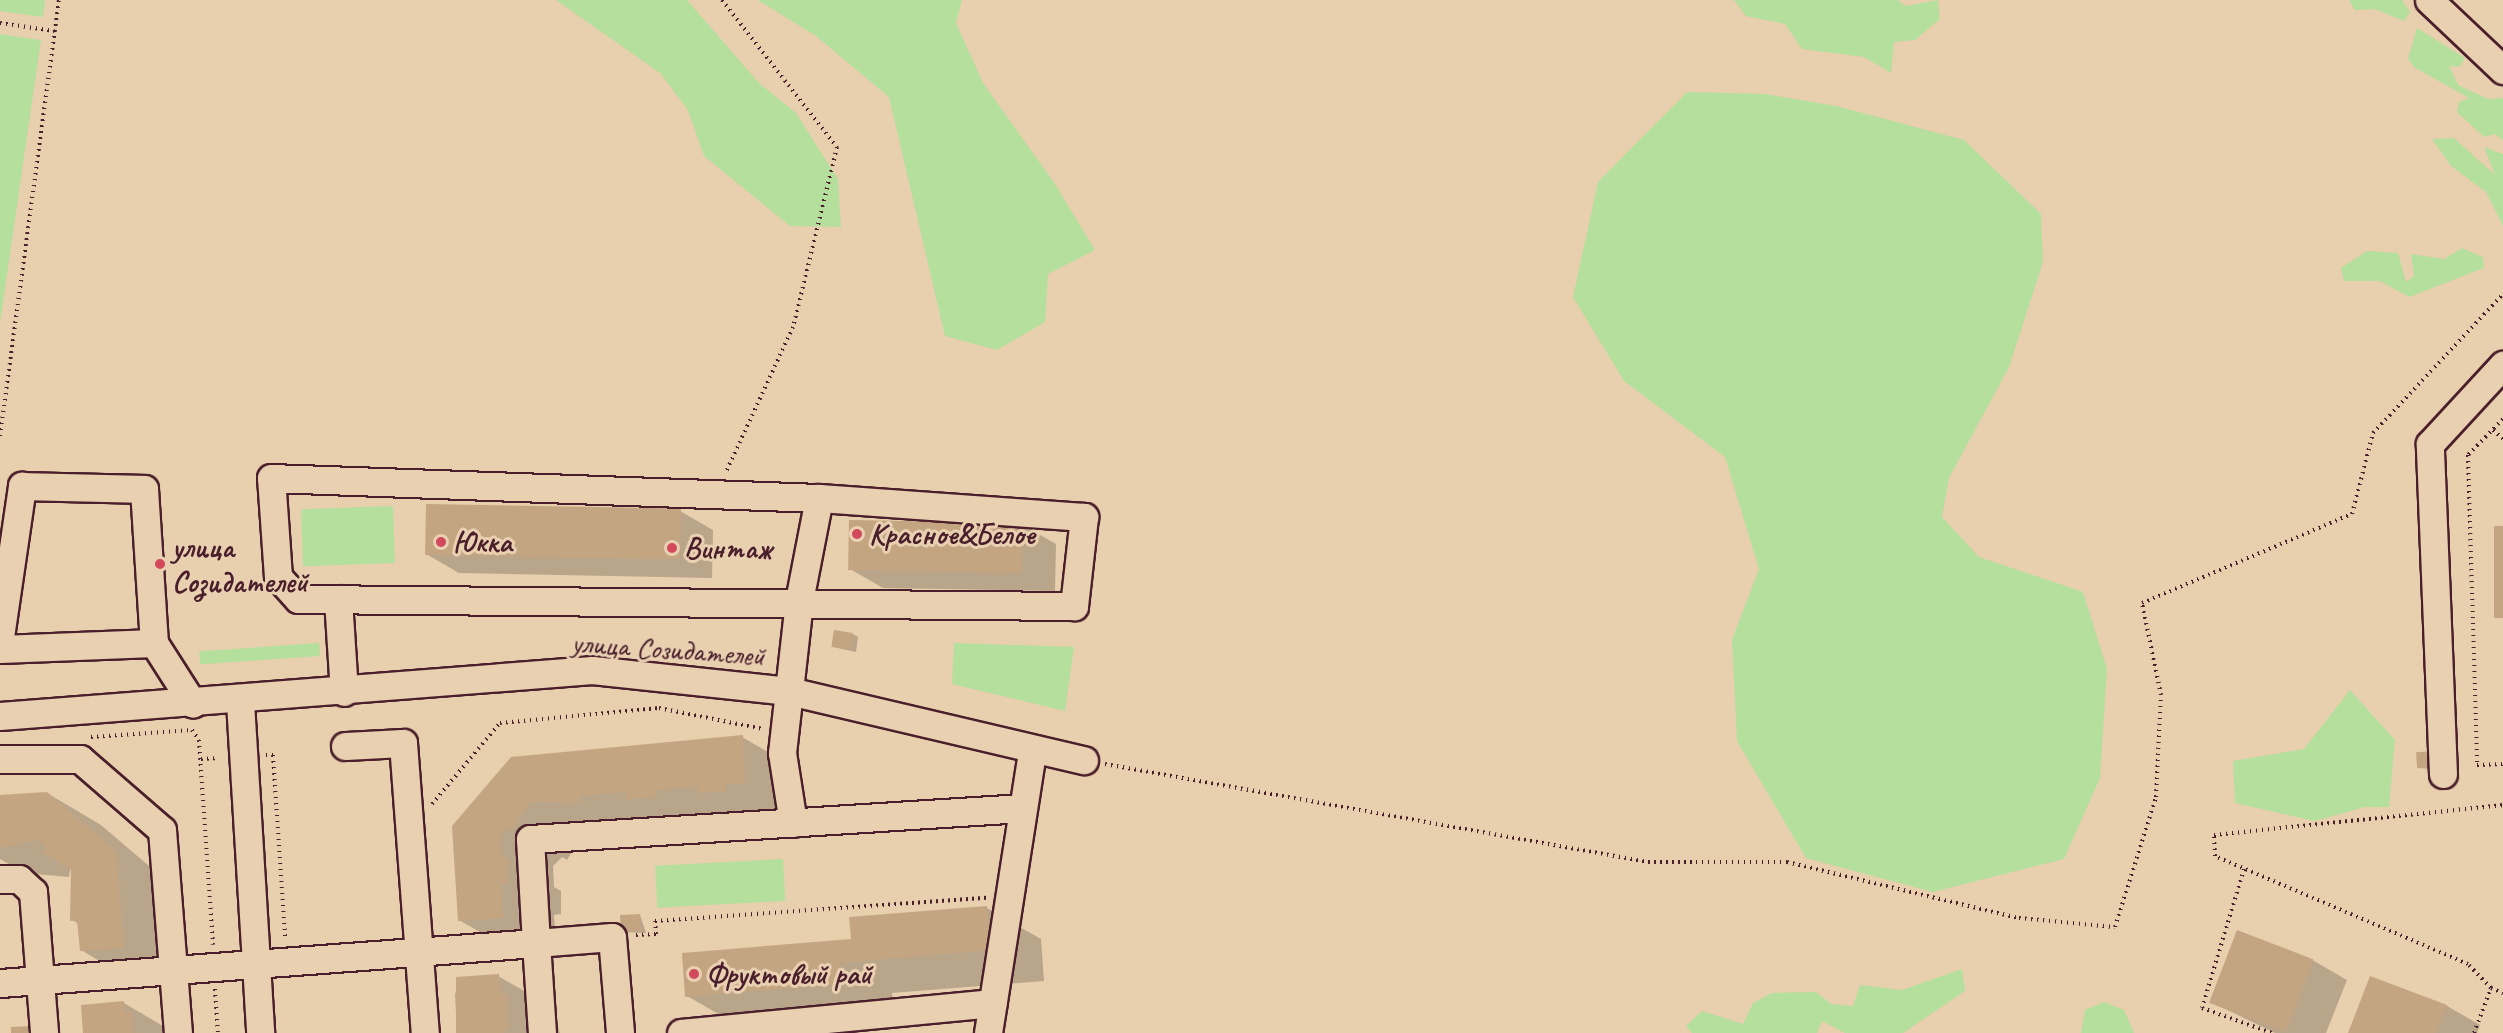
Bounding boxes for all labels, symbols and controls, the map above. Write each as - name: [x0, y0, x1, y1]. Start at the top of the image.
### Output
- place label: Красное&Белое: [869, 516, 1035, 552]
- place label: Юкка: [453, 524, 512, 560]
- marker: Красное&Белое: [850, 527, 864, 541]
- place label: улица Созидателей: [172, 529, 308, 600]
- place label: Винтаж: [684, 530, 771, 566]
- marker: Юкка: [434, 535, 448, 549]
- marker: Винтаж: [665, 541, 679, 555]
- marker: улица Созидателей: [153, 557, 167, 571]
- street label: улица Созидателей: [571, 624, 765, 674]
- place label: Фруктовый рай: [706, 956, 872, 992]
- marker: Фруктовый рай: [687, 967, 701, 981]

